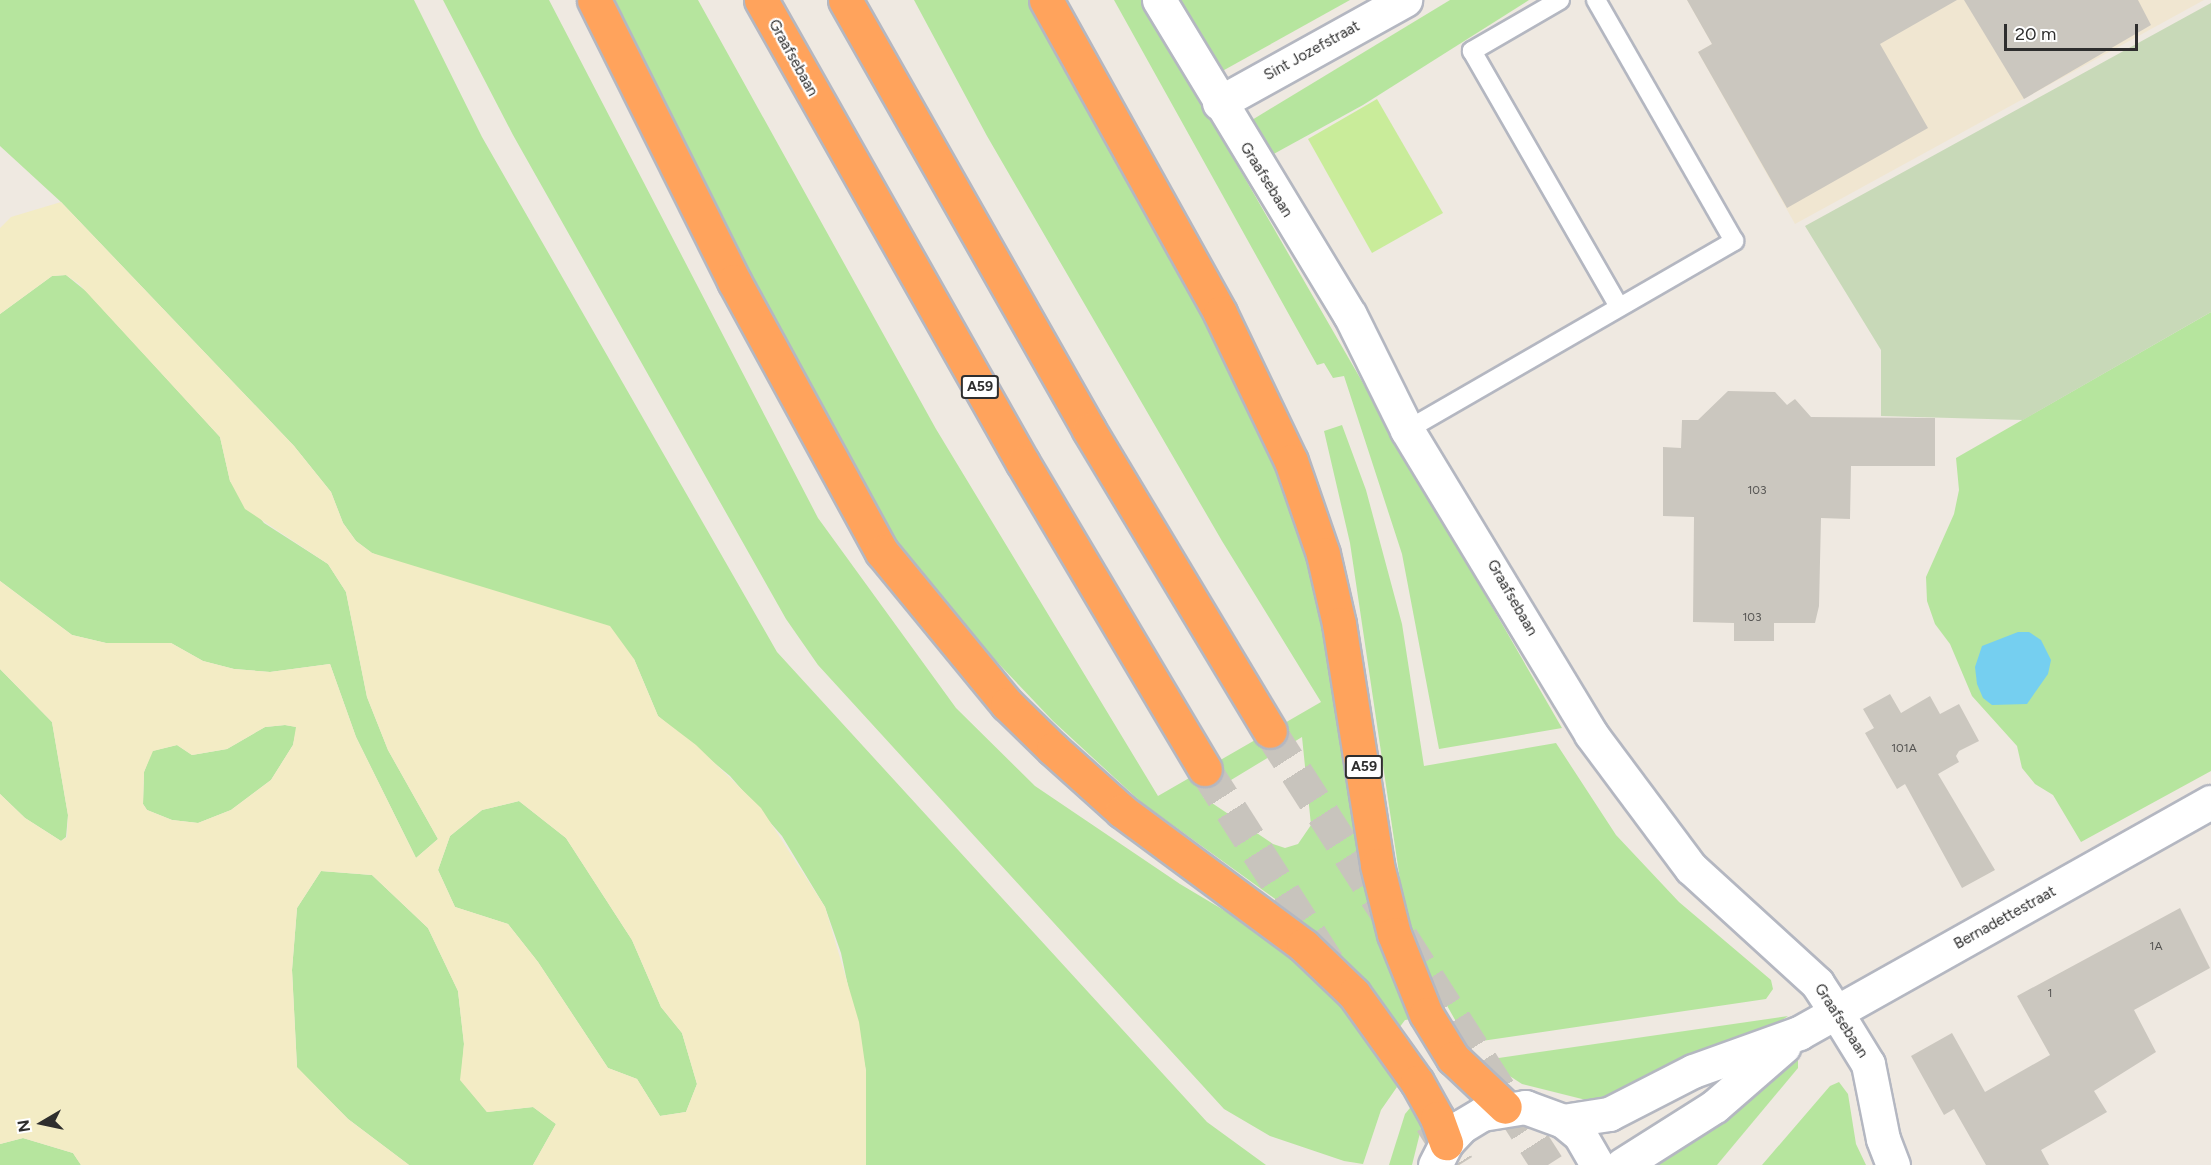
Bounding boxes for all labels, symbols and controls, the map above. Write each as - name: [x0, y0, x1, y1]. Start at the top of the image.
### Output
- scale bar: [2007, 12, 2140, 50]
- street label: Graafsebaan: [765, 16, 821, 100]
- street label: Sint Jozefstraat: [1261, 17, 1363, 85]
- text: 20 m: [2015, 23, 2056, 45]
- street label: Graafsebaan: [1236, 139, 1296, 221]
- road number: A59: [960, 376, 1000, 398]
- house number: 103: [1747, 484, 1767, 498]
- street label: Graafsebaan: [1483, 557, 1541, 639]
- house number: 103: [1742, 611, 1762, 625]
- house number: 101A: [1891, 742, 1917, 756]
- road number: A59: [1344, 756, 1384, 778]
- street label: Bernadettestraat: [1951, 883, 2059, 953]
- house number: 1A: [2149, 940, 2163, 954]
- street label: Graafsebaan: [1810, 980, 1872, 1062]
- house number: 1: [2048, 987, 2052, 1001]
- north arrow: [12, 1093, 72, 1153]
- text: N: [13, 1118, 34, 1133]

